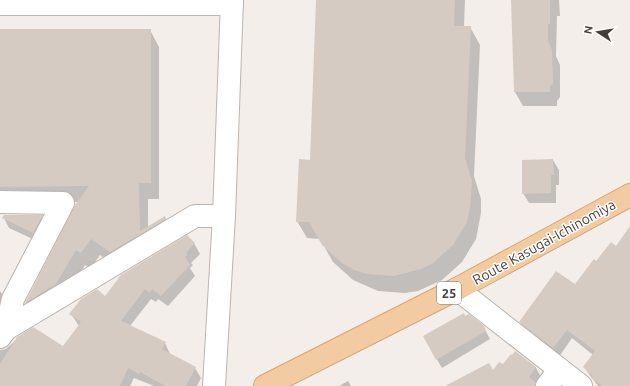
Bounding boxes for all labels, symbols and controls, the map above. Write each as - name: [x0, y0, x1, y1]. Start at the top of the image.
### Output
- north arrow: [578, 12, 618, 52]
- text: N: [581, 25, 595, 35]
- street label: Route Kasugai-Ichinomiya: [470, 196, 618, 288]
- road number: 25: [437, 282, 461, 304]

